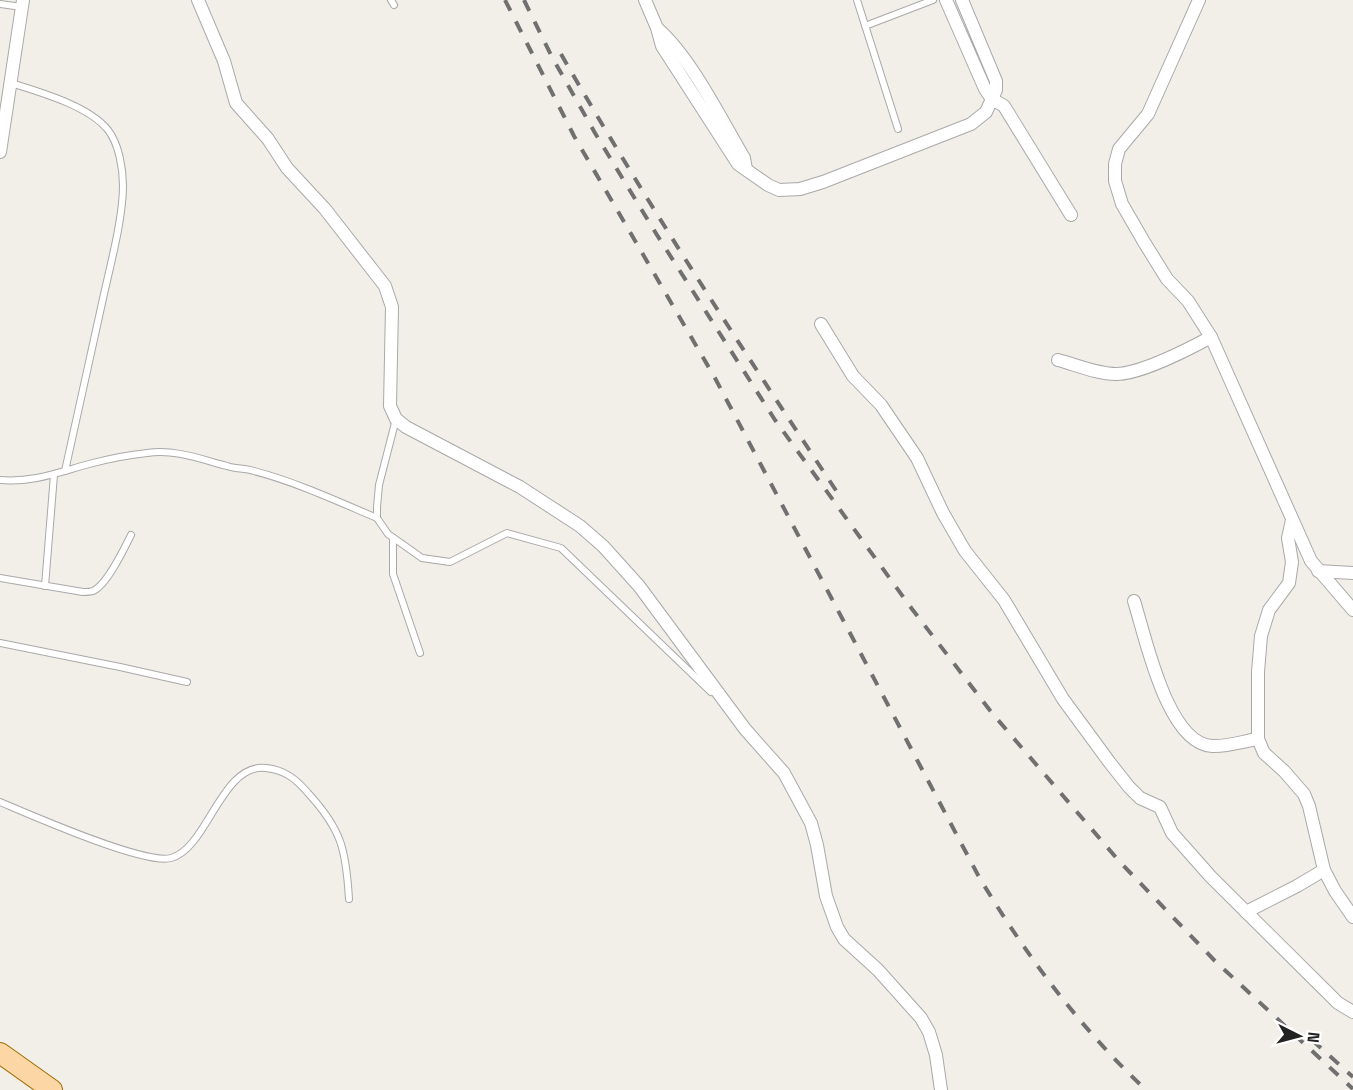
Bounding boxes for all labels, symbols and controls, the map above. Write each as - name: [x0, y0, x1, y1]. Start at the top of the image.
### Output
- north arrow: [1269, 1006, 1329, 1066]
- text: N: [1302, 1031, 1324, 1044]

